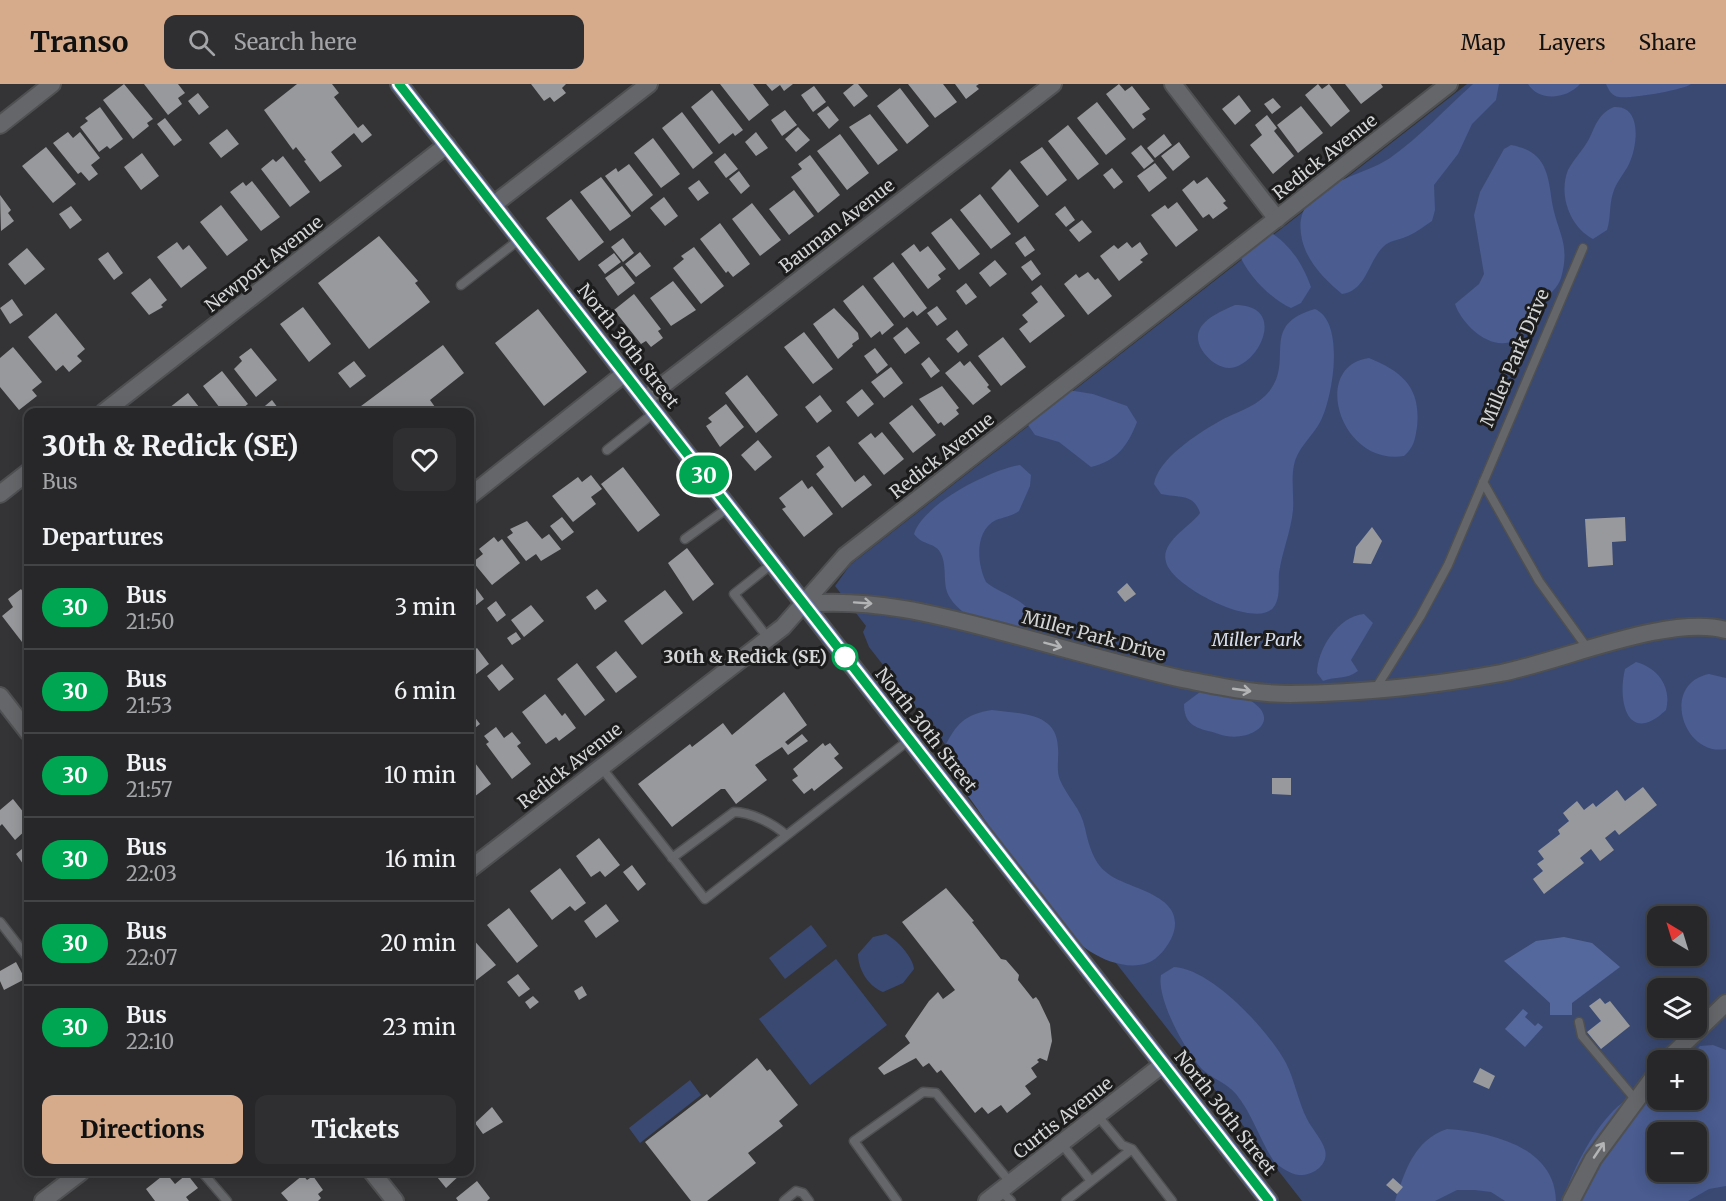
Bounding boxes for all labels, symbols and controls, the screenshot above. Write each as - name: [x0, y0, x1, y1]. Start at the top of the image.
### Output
- search box: [164, 15, 584, 69]
- text: Transo: [30, 24, 128, 60]
- icon: search: [185, 26, 218, 59]
- text: Search here: [233, 28, 357, 56]
- text: Map: [1461, 29, 1506, 56]
- text: Layers: [1539, 29, 1606, 56]
- text: Share: [1639, 29, 1696, 56]
- street label: Redick Avenue: [1268, 109, 1382, 205]
- street label: Bauman Avenue: [774, 173, 899, 278]
- street label: Newport Avenue: [200, 210, 327, 317]
- street label: North 30th Street: [573, 279, 684, 413]
- street label: Miller Park Drive: [1475, 285, 1554, 430]
- street label: Redick Avenue: [885, 408, 999, 504]
- text: 30th & Redick (SE): [42, 428, 298, 464]
- button: heart: [393, 428, 456, 491]
- line badge: 30: [677, 456, 731, 494]
- text: 30: [691, 462, 717, 489]
- text: Bus: [42, 469, 78, 494]
- text: Departures: [42, 523, 164, 551]
- text: Bus: [126, 581, 167, 609]
- text: 3 min: [395, 593, 456, 621]
- text: 30: [62, 594, 88, 621]
- one-way arrow: [852, 598, 872, 609]
- street label: Miller Park Drive: [1020, 605, 1168, 666]
- text: 21:50: [126, 609, 175, 634]
- park label: Miller Park: [1211, 628, 1302, 651]
- one-way arrow: [1043, 640, 1062, 652]
- marker: 30th & Redick (SE): [832, 644, 858, 670]
- place label: 30th & Redick (SE): [663, 645, 827, 668]
- street label: North 30th Street: [871, 663, 982, 797]
- text: Bus: [126, 665, 167, 693]
- text: 6 min: [394, 677, 456, 705]
- text: 30: [62, 678, 88, 705]
- one-way arrow: [1232, 685, 1252, 696]
- text: 21:53: [126, 693, 172, 718]
- street label: Redick Avenue: [513, 718, 627, 814]
- text: Bus: [126, 749, 167, 777]
- text: 10 min: [384, 761, 456, 789]
- text: 30: [62, 762, 88, 789]
- text: 21:57: [126, 777, 172, 802]
- text: Bus: [126, 833, 167, 861]
- text: 16 min: [385, 845, 456, 873]
- text: 30: [62, 846, 88, 873]
- text: 22:03: [126, 861, 177, 886]
- north arrow: [1647, 906, 1707, 966]
- map controls: [1647, 906, 1707, 1182]
- text: Bus: [126, 917, 167, 945]
- text: 20 min: [380, 929, 456, 957]
- text: 30: [62, 930, 88, 957]
- text: 22:07: [126, 945, 177, 970]
- button: layers: [1647, 978, 1707, 1038]
- text: Bus: [126, 1001, 167, 1029]
- text: 23 min: [382, 1013, 456, 1041]
- text: 30: [62, 1014, 88, 1041]
- text: 22:10: [126, 1029, 174, 1054]
- street label: North 30th Street: [1170, 1046, 1281, 1180]
- button: +: [1647, 1050, 1707, 1110]
- street label: Curtis Avenue: [1008, 1072, 1117, 1164]
- button: Directions: [42, 1095, 243, 1164]
- button: Tickets: [255, 1095, 456, 1164]
- button: −: [1647, 1122, 1707, 1182]
- one-way arrow: [1593, 1142, 1605, 1158]

